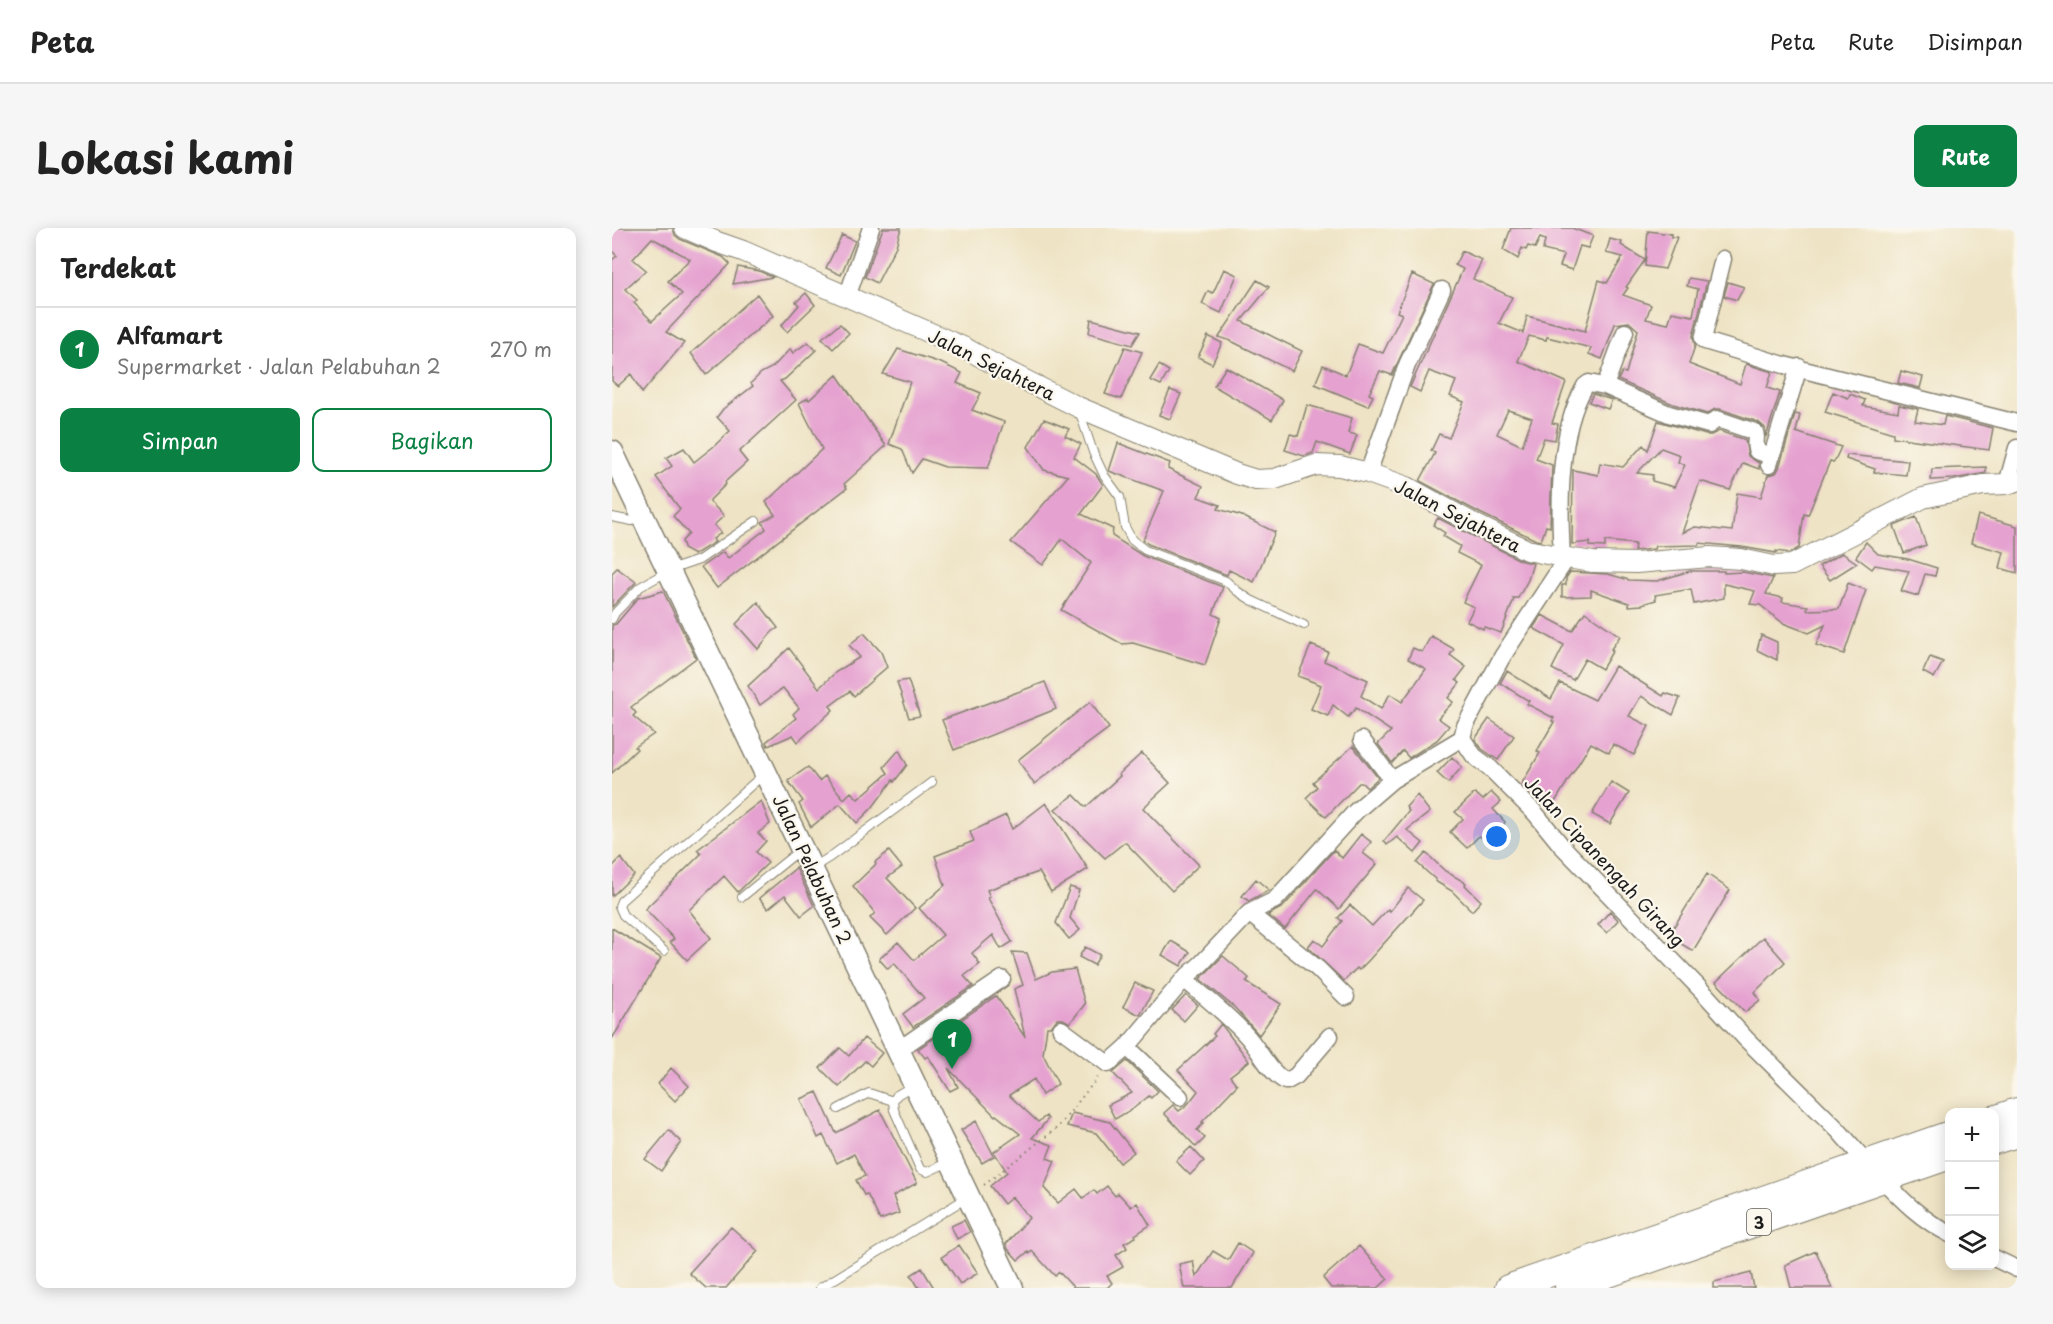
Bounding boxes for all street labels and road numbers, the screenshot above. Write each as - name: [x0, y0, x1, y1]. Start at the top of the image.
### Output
- street label: Jalan Sejahtera: [924, 321, 1060, 407]
- street label: Jalan Sejahtera: [1390, 472, 1526, 558]
- street label: Jalan Cipanengah Girang: [1519, 770, 1691, 952]
- street label: Jalan Pelabuhan 2: [766, 790, 860, 948]
- road number: 3: [1747, 1209, 1771, 1235]

